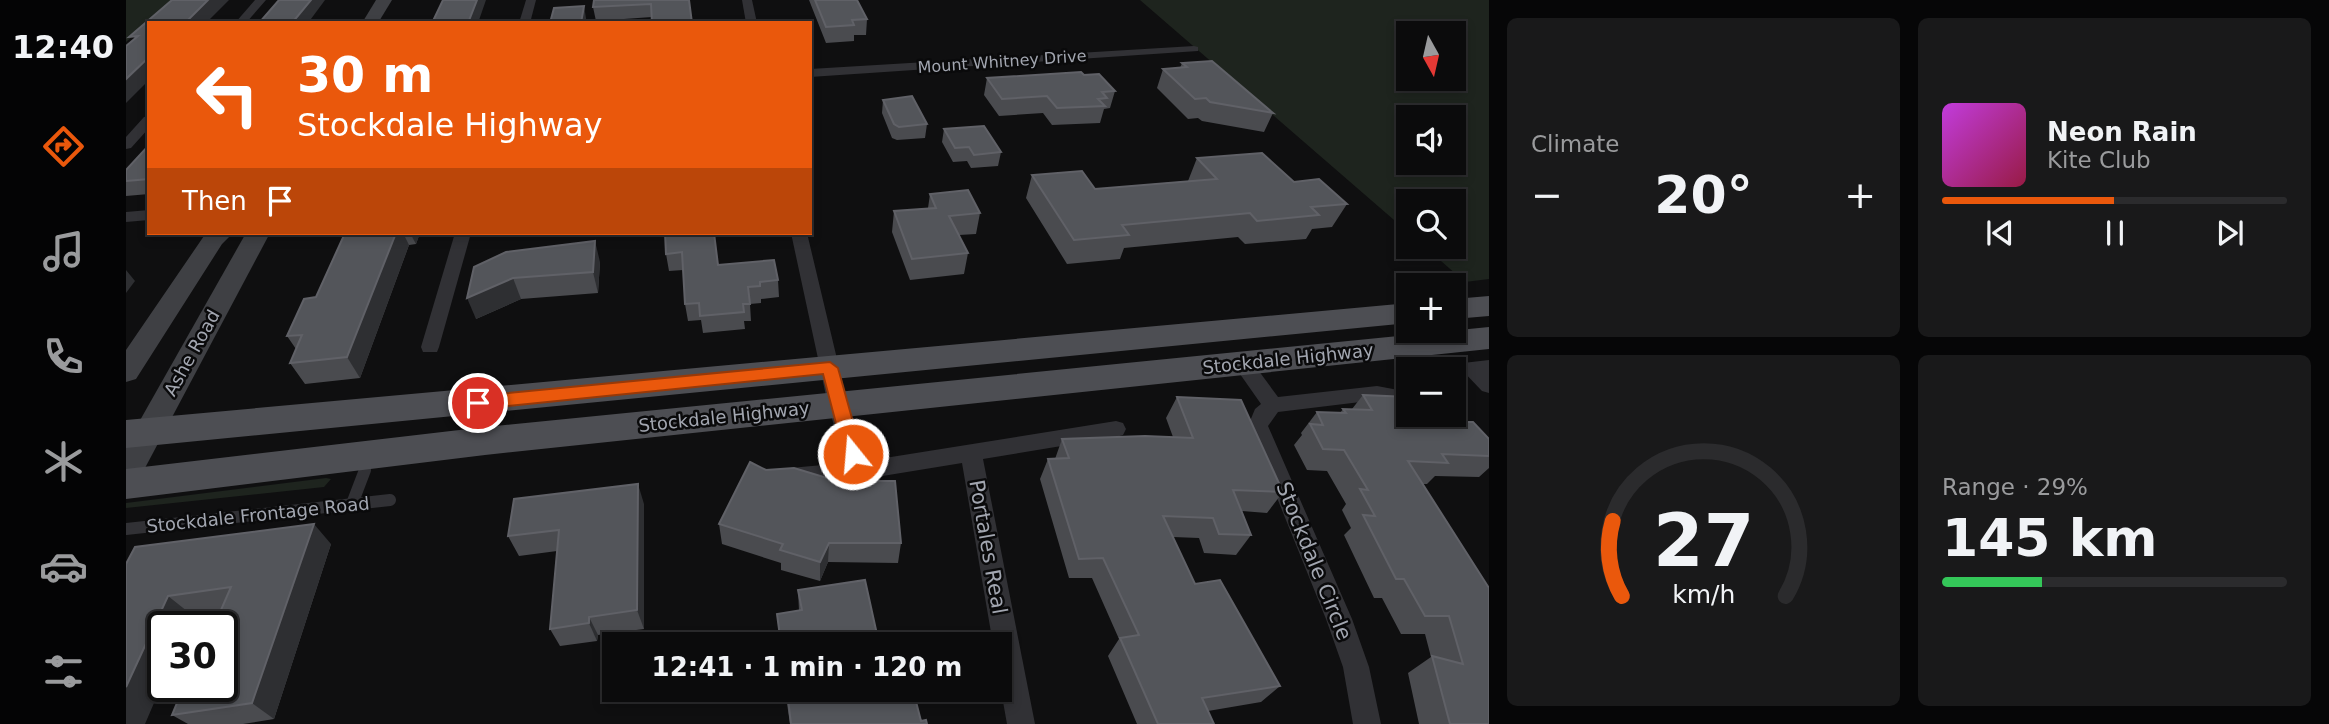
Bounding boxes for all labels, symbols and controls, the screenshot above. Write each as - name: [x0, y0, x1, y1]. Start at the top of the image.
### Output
- north arrow: [1396, 21, 1466, 91]
- map controls: [1396, 21, 1466, 427]
- text: 12:40: [12, 28, 114, 66]
- street label: Mount Whitney Drive: [917, 46, 1087, 77]
- text: 30 m: [297, 47, 433, 104]
- icon: left: [182, 49, 273, 140]
- button: sound: [1396, 105, 1466, 175]
- text: Stockdale Highway: [297, 106, 603, 144]
- text: Neon Rain: [2047, 117, 2197, 147]
- icon: directions: [39, 122, 88, 171]
- text: Climate: [1531, 131, 1620, 157]
- text: Kite Club: [2047, 147, 2151, 173]
- text: 20°: [1654, 165, 1753, 225]
- text: −: [1531, 173, 1563, 217]
- text: +: [1844, 173, 1876, 217]
- icon: arrive: [261, 182, 299, 220]
- text: Then: [182, 186, 247, 216]
- button: search: [1396, 189, 1466, 259]
- icon: previous: [1981, 214, 2019, 252]
- icon: pause: [2096, 214, 2134, 252]
- icon: next: [2211, 214, 2249, 252]
- icon: music: [39, 227, 88, 276]
- button: +: [1396, 273, 1466, 343]
- street label: Ashe Road: [159, 306, 224, 399]
- icon: phone: [39, 332, 88, 381]
- street label: Stockdale Highway: [1201, 339, 1375, 378]
- button: −: [1396, 357, 1466, 427]
- pin: [448, 373, 508, 433]
- icon: arrive: [459, 384, 497, 422]
- street label: Stockdale Highway: [637, 397, 811, 436]
- position arrow: [816, 417, 890, 491]
- icon: climate: [39, 437, 88, 486]
- text: Range · 29%: [1942, 474, 2088, 500]
- street label: Portales Real: [964, 478, 1012, 616]
- street label: Stockdale Circle: [1271, 478, 1357, 644]
- street label: Stockdale Frontage Road: [145, 492, 370, 537]
- text: 27: [1653, 499, 1754, 584]
- text: 145 km: [1942, 508, 2157, 568]
- icon: car: [39, 542, 88, 591]
- text: km/h: [1672, 580, 1735, 609]
- speed limit sign: 30: [147, 611, 238, 702]
- icon: filters: [39, 647, 88, 696]
- text: 12:41 · 1 min · 120 m: [652, 652, 962, 682]

